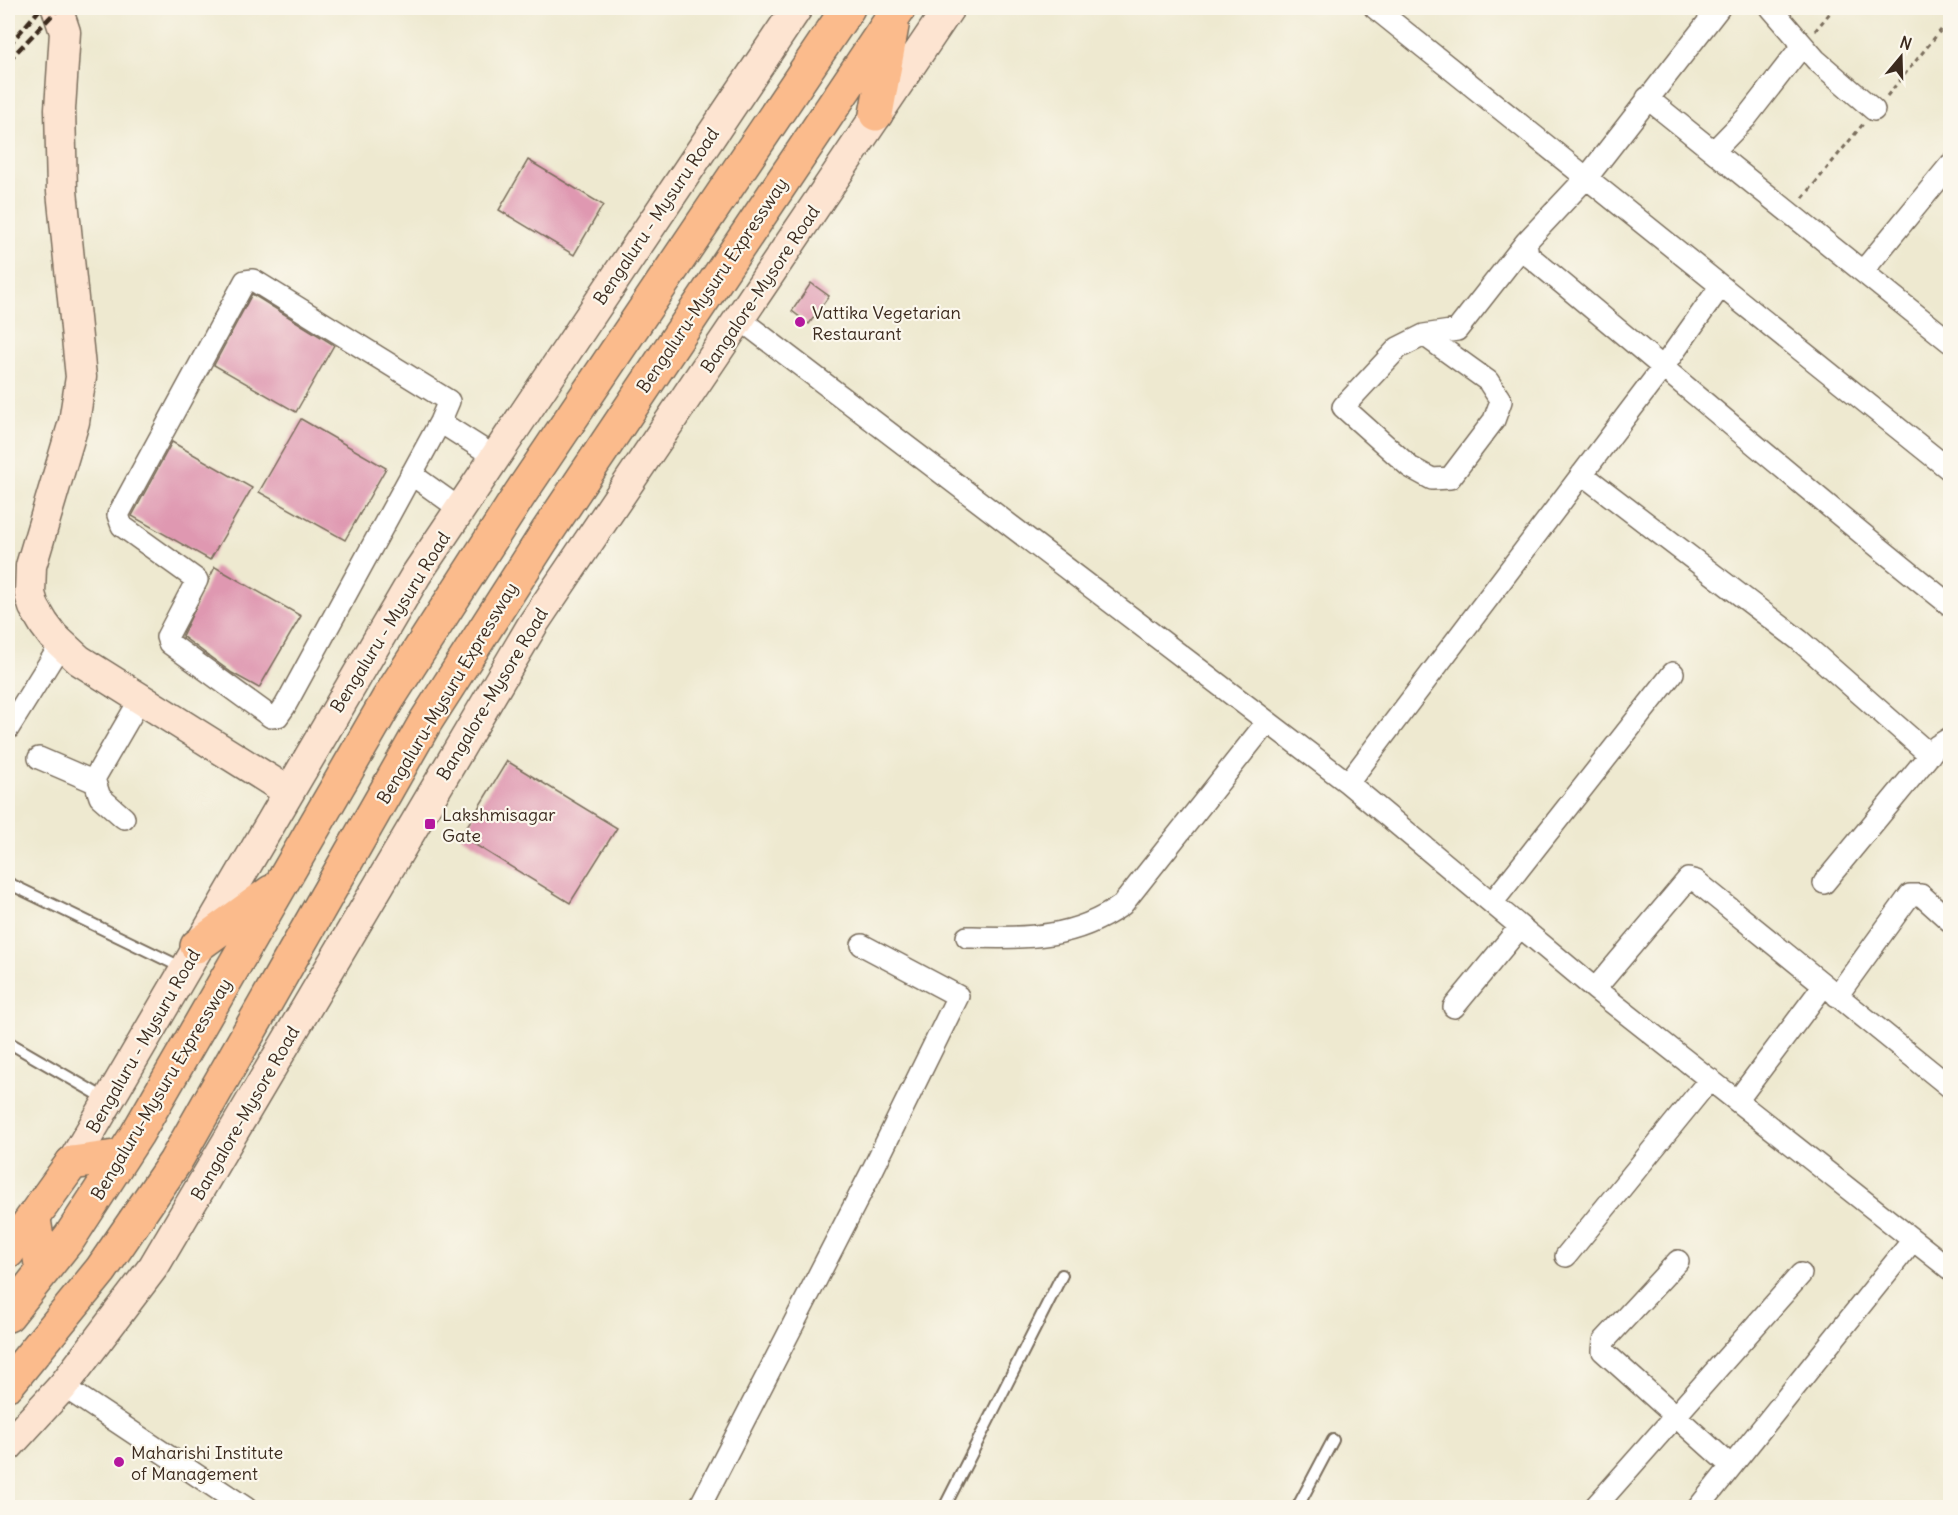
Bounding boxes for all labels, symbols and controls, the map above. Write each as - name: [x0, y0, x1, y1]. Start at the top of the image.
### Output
- north arrow: [1871, 27, 1931, 87]
- text: N: [1897, 32, 1914, 54]
- street label: Bengaluru - Mysuru Road: [588, 123, 724, 309]
- street label: Bengaluru-Mysuru Expressway: [631, 173, 793, 397]
- street label: Bangalore-Mysore Road: [695, 200, 825, 377]
- place label: Vattika Vegetarian Restaurant: [812, 301, 961, 345]
- marker: Vattika Vegetarian Restaurant: [793, 315, 807, 329]
- street label: Bengaluru - Mysuru Road: [325, 527, 455, 717]
- street label: Bengaluru-Mysuru Expressway: [372, 578, 522, 808]
- street label: Bangalore-Mysore Road: [431, 603, 553, 784]
- place label: Lakshmisagar Gate: [442, 803, 556, 847]
- marker: Lakshmisagar Gate: [423, 817, 437, 831]
- street label: Bengaluru - Mysuru Road: [81, 945, 205, 1137]
- street label: Bengaluru-Mysuru Expressway: [86, 974, 236, 1204]
- street label: Bangalore-Mysore Road: [186, 1022, 304, 1204]
- place label: Maharishi Institute of Management: [131, 1441, 283, 1485]
- marker: Maharishi Institute of Management: [112, 1455, 126, 1469]

